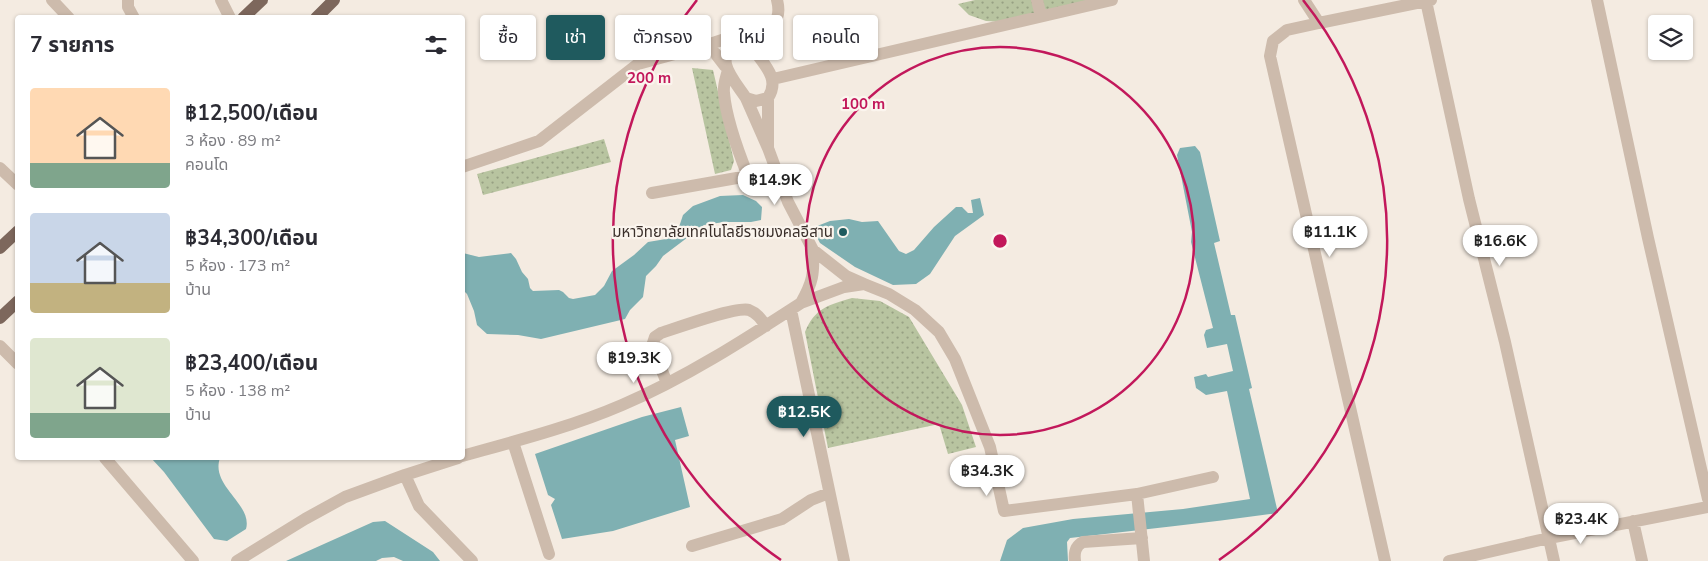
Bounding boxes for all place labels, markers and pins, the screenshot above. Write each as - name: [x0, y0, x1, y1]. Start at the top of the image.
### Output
- pin: ฿14.9K: [734, 164, 816, 206]
- pin: ฿11.1K: [1289, 216, 1371, 258]
- place label: มหาวิทยาลัยเทคโนโลยีราชมงคลอีสาน: [612, 222, 833, 242]
- pin: ฿16.6K: [1459, 224, 1541, 267]
- marker: มหาวิทยาลัยเทคโนโลยีราชมงคลอีสาน: [837, 226, 849, 238]
- centre of rings: [991, 232, 1009, 250]
- pin: ฿19.3K: [593, 342, 675, 384]
- pin: ฿12.5K: [763, 396, 845, 438]
- pin: ฿34.3K: [946, 454, 1028, 497]
- pin: ฿23.4K: [1540, 502, 1622, 545]

